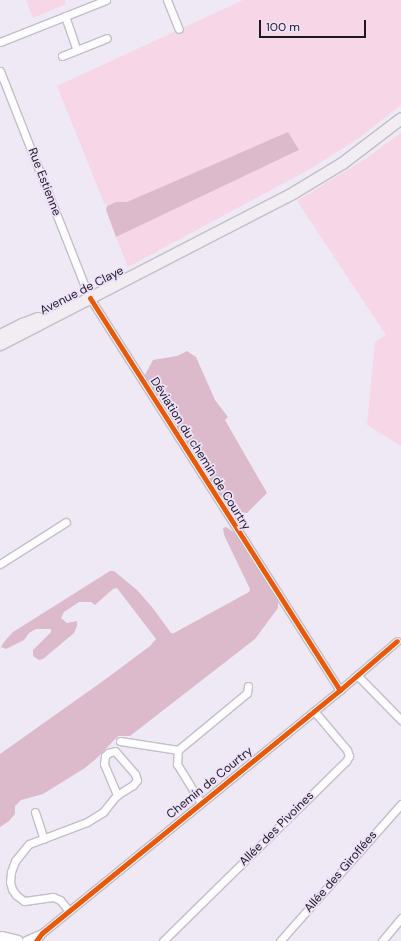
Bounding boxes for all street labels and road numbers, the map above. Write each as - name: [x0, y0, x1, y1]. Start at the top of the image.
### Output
- street label: Rue Estienne: [24, 146, 64, 218]
- street label: Avenue de Claye: [38, 264, 126, 318]
- street label: Déviation du chemin de Courtry: [147, 375, 253, 533]
- street label: Chemin de Courtry: [164, 744, 256, 822]
- street label: Allée des Pivoines: [237, 789, 317, 869]
- street label: Allée des Giroflées: [302, 828, 380, 916]

